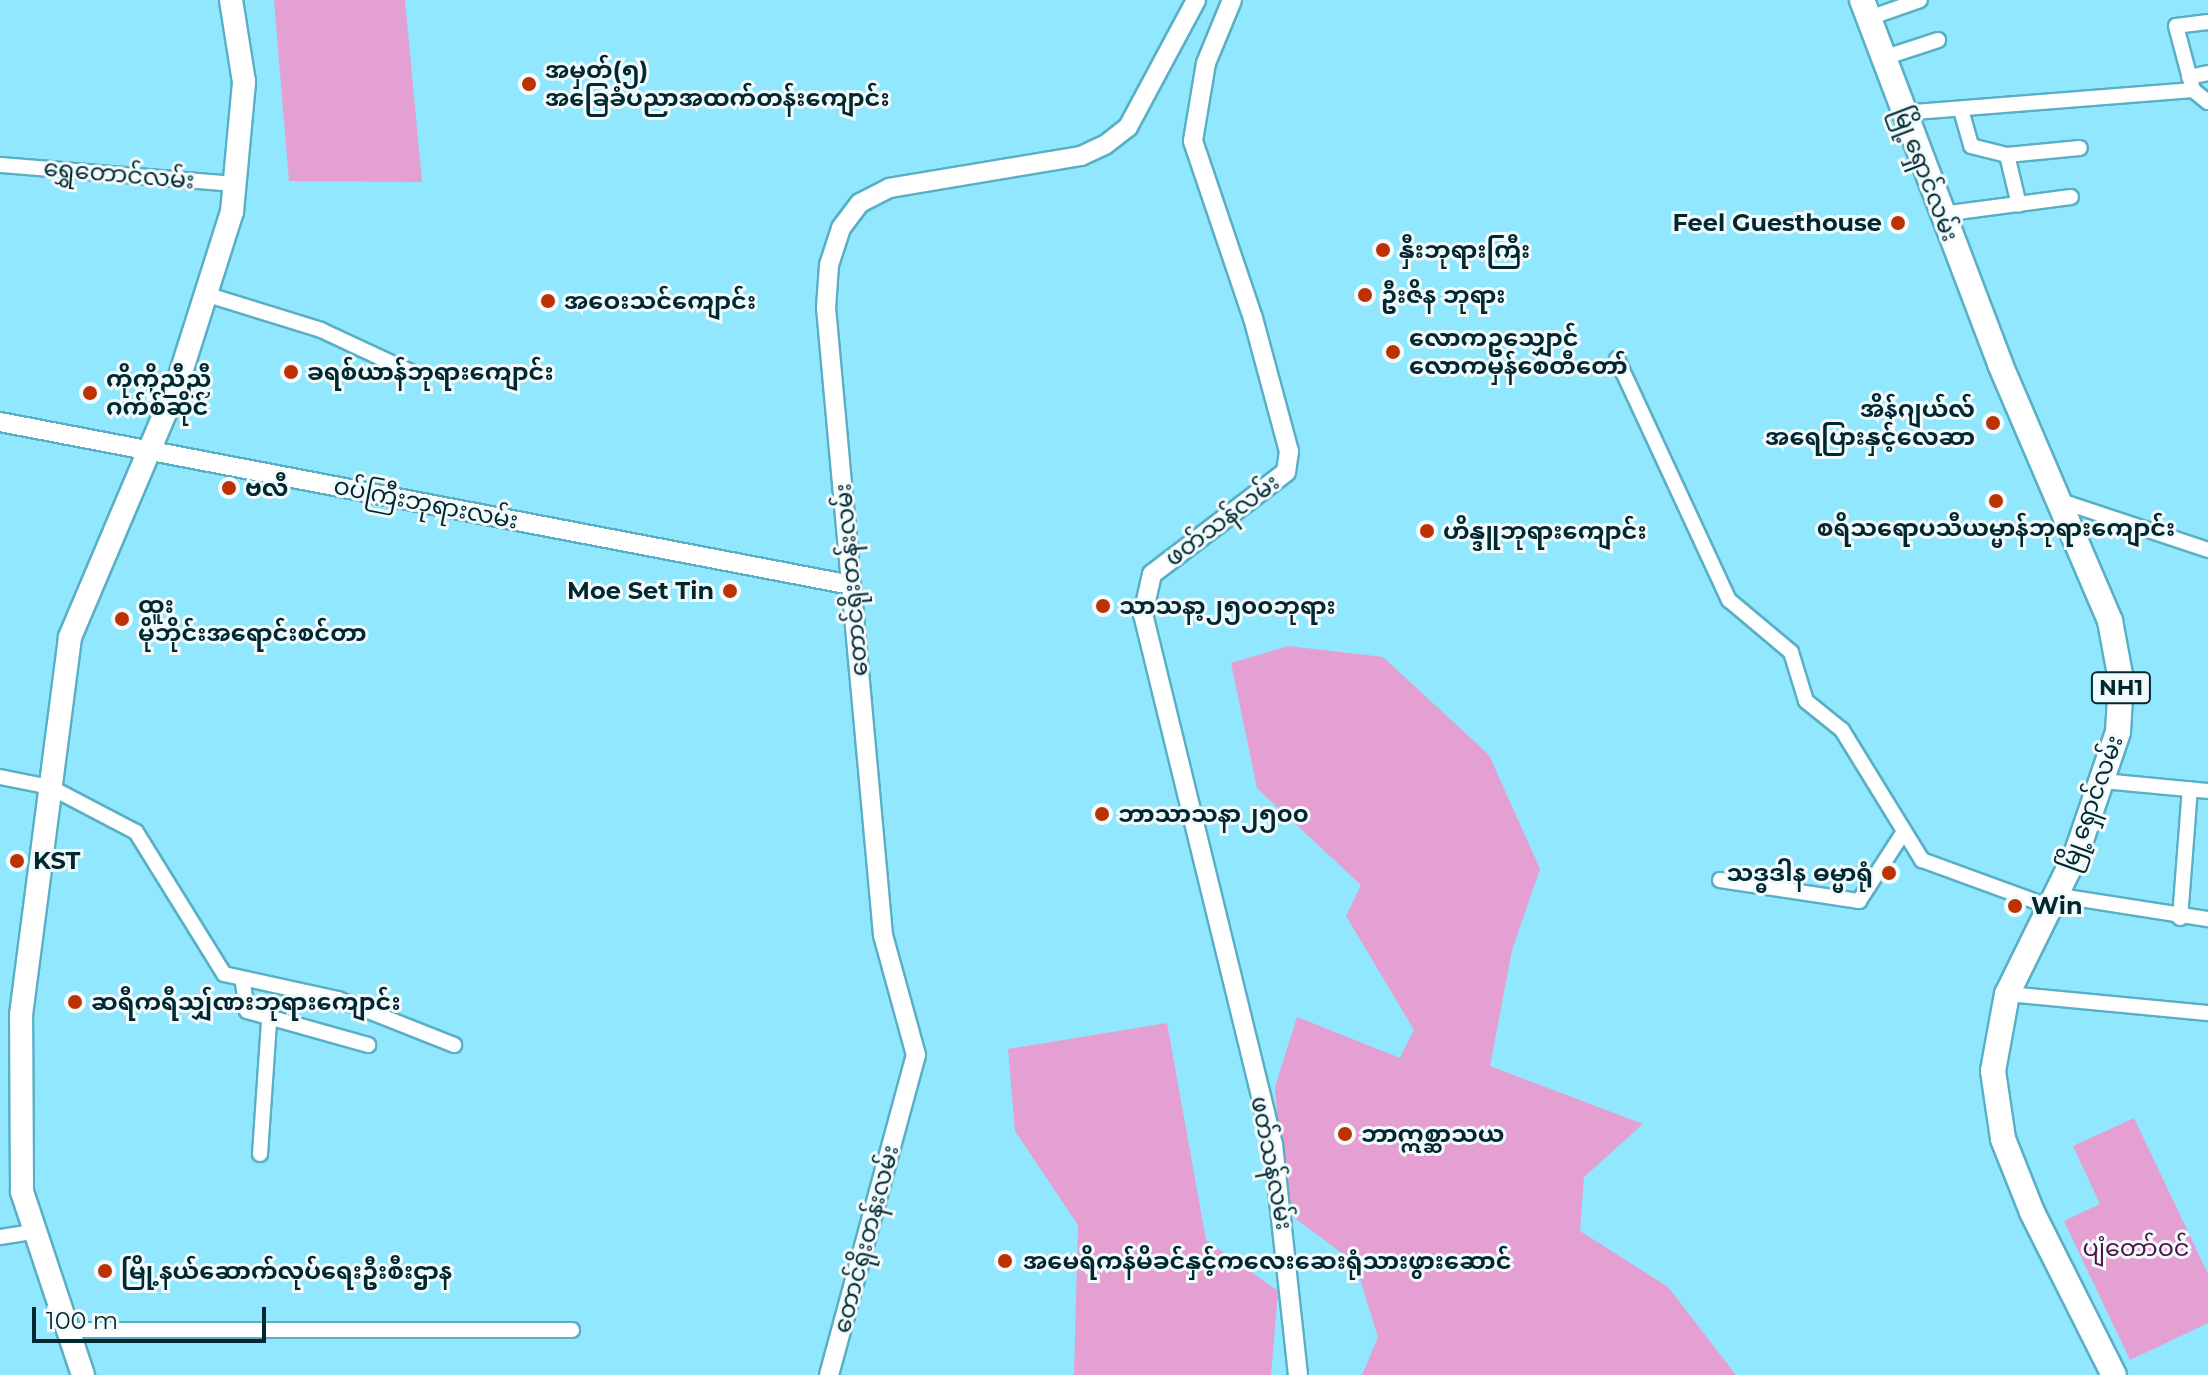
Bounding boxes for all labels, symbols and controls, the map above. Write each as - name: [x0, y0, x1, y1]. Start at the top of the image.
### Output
- place label: အမှတ်(၅) အခြေခံပညာအထက်တန်းကျောင်း: [545, 56, 890, 112]
- marker: အမှတ်(၅) အခြေခံပညာအထက်တန်းကျောင်း: [520, 75, 538, 93]
- street label: မြို့ရှောင်လမ်း: [1887, 102, 1965, 246]
- street label: ရွှေတောင်လမ်း: [42, 153, 196, 195]
- place label: Feel Guesthouse: [1673, 209, 1882, 237]
- marker: Feel Guesthouse: [1889, 214, 1907, 232]
- place label: နှီးဘုရားကြီး: [1399, 236, 1530, 264]
- marker: နှီးဘုရားကြီး: [1374, 241, 1392, 259]
- place label: ဦးဇိန ဘုရား: [1381, 281, 1506, 309]
- marker: ဦးဇိန ဘုရား: [1356, 286, 1374, 304]
- place label: အဝေးသင်ကျောင်း: [564, 287, 756, 315]
- marker: အဝေးသင်ကျောင်း: [539, 292, 557, 310]
- place label: လောကဥသျှောင် လောကမှန်စေတီတော်: [1409, 324, 1628, 380]
- marker: လောကဥသျှောင် လောကမှန်စေတီတော်: [1384, 343, 1402, 361]
- place label: ခရစ်ယာန်ဘုရားကျောင်း: [307, 358, 554, 386]
- marker: ခရစ်ယာန်ဘုရားကျောင်း: [282, 363, 300, 381]
- place label: ကိုကိုညီညီ ဂက်စ်ဆိုင်: [106, 365, 211, 421]
- marker: ကိုကိုညီညီ ဂက်စ်ဆိုင်: [81, 384, 99, 402]
- place label: အိန်ဂျယ်လ် အရေပြားနှင့်လေဆာ: [1765, 395, 1975, 451]
- marker: အိန်ဂျယ်လ် အရေပြားနှင့်လေဆာ: [1982, 412, 2004, 434]
- street label: ဖတ်သန်လမ်း: [1159, 468, 1285, 572]
- street label: ဝပ်ကြီးဘုရားလမ်း: [331, 471, 521, 535]
- place label: ဗလီ: [245, 474, 288, 502]
- marker: ဗလီ: [220, 479, 238, 497]
- street label: တောင်ရိုးတန်းလမ်း: [828, 482, 874, 678]
- marker: စရိသရောပသီယမ္မာန်ဘုရားကျောင်း: [1987, 492, 2005, 510]
- place label: စရိသရောပသီယမ္မာန်ဘုရားကျောင်း: [1817, 514, 2175, 542]
- place label: ဟိန္ဒူဘုရားကျောင်း: [1443, 517, 1647, 545]
- marker: ဟိန္ဒူဘုရားကျောင်း: [1418, 522, 1436, 540]
- place label: Moe Set Tin: [567, 577, 714, 605]
- marker: Moe Set Tin: [721, 582, 739, 600]
- place label: ထူး မိုဘိုင်းအရောင်းစင်တာ: [138, 591, 367, 647]
- place label: သာသနာ့၂၅၀၀ဘုရား: [1119, 592, 1336, 620]
- marker: သာသနာ့၂၅၀၀ဘုရား: [1094, 597, 1112, 615]
- marker: ထူး မိုဘိုင်းအရောင်းစင်တာ: [113, 610, 131, 628]
- road number: NH1: [2089, 670, 2153, 706]
- street label: မြို့ရှောင်လမ်း: [2053, 731, 2129, 875]
- place label: ဘာသာသနာ၂၅၀၀: [1118, 800, 1309, 828]
- marker: ဘာသာသနာ၂၅၀၀: [1093, 805, 1111, 823]
- place label: KST: [33, 847, 80, 875]
- marker: KST: [8, 852, 26, 870]
- place label: သဒ္ဓဒါန ဓမ္မာရုံ: [1726, 859, 1873, 887]
- marker: သဒ္ဓဒါန ဓမ္မာရုံ: [1880, 864, 1898, 882]
- place label: Win: [2031, 892, 2083, 920]
- marker: Win: [2006, 897, 2024, 915]
- place label: ဆရီကရီသျှ်ဏးဘုရားကျောင်း: [91, 988, 401, 1016]
- marker: ဆရီကရီသျှ်ဏးဘုရားကျောင်း: [66, 993, 84, 1011]
- street label: ဖတ်သန်လမ်း: [1245, 1094, 1299, 1232]
- place label: ဘာဣစ္ဆာသယ: [1361, 1120, 1504, 1148]
- marker: ဘာဣစ္ဆာသယ: [1336, 1125, 1354, 1143]
- street label: တောင်ရိုးတန်းလမ်း: [827, 1142, 905, 1336]
- park label: ပျံတော်ဝင်: [2083, 1234, 2189, 1262]
- place label: အမေရိကန်မိခင်နှင့်ကလေးဆေးရုံသားဖွားဆောင်: [1023, 1247, 1512, 1275]
- marker: အမေရိကန်မိခင်နှင့်ကလေးဆေးရုံသားဖွားဆောင်: [994, 1250, 1016, 1272]
- place label: မြို့နယ်ဆောက်လုပ်ရေးဦးစီးဌာန: [121, 1257, 452, 1285]
- marker: မြို့နယ်ဆောက်လုပ်ရေးဦးစီးဌာန: [96, 1262, 114, 1280]
- scale bar: [36, 1291, 270, 1341]
- text: 100 m: [46, 1306, 118, 1335]

